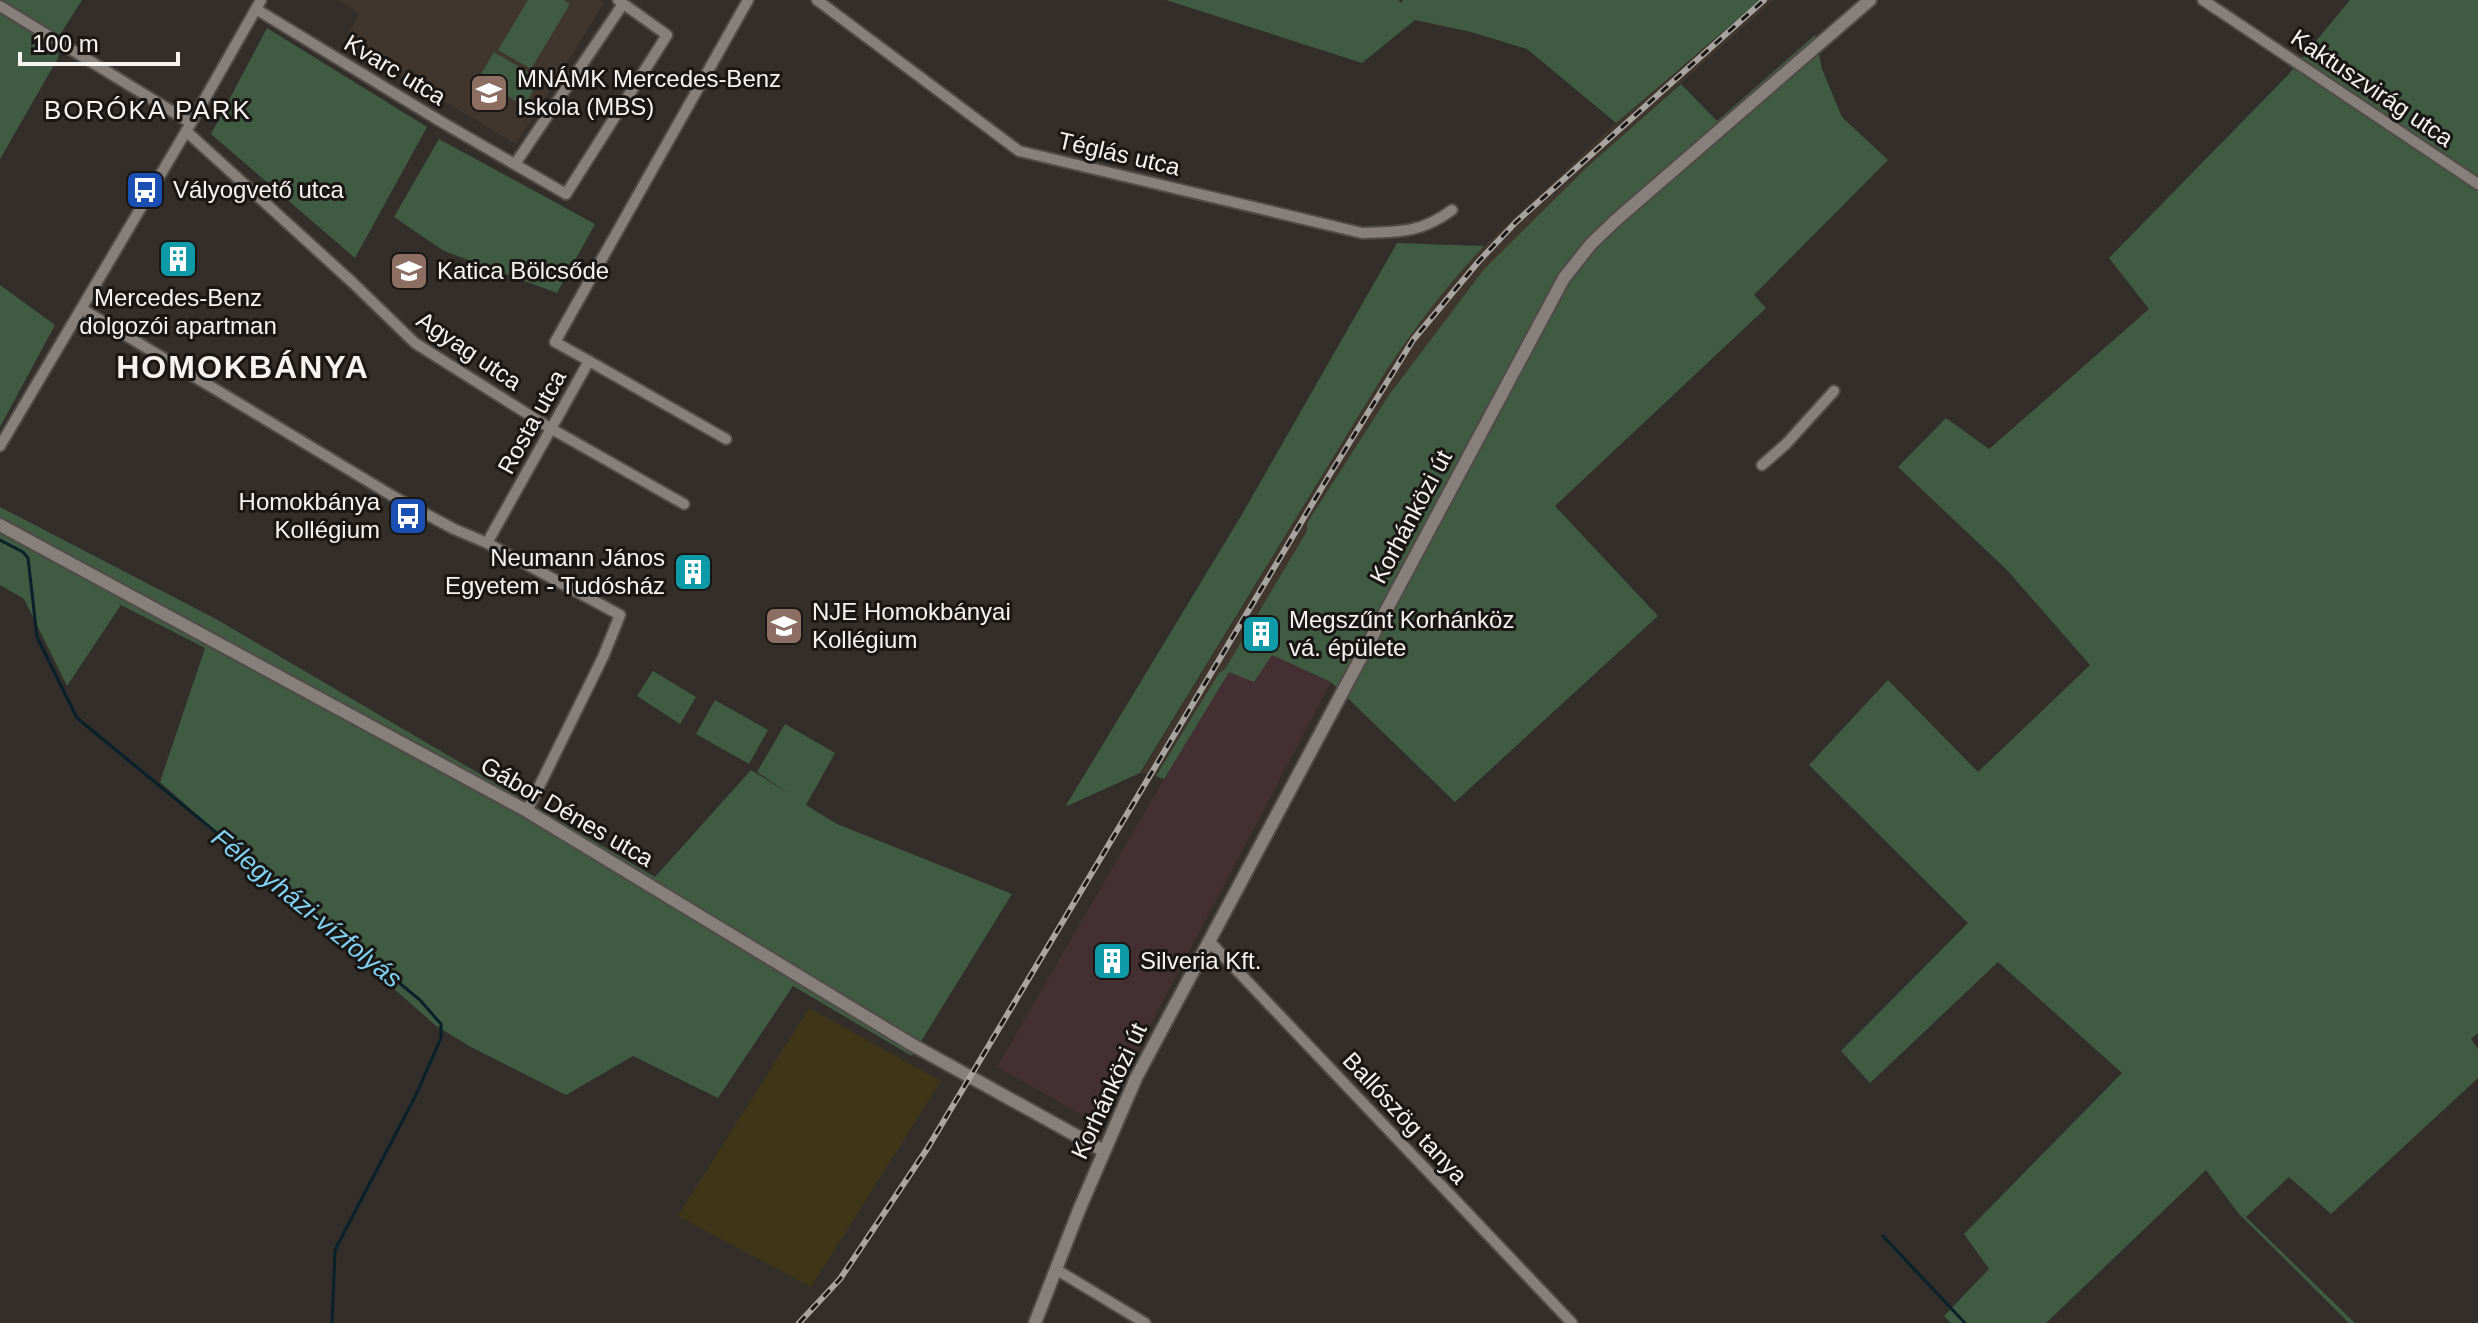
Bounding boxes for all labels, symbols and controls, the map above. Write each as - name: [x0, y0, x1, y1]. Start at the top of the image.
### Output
- scale bar: [20, 16, 178, 66]
- street label: Kaktuszvirág utca: [2286, 23, 2459, 152]
- street label: Kvarc utca: [340, 29, 451, 111]
- text: 100 m: [32, 30, 99, 57]
- place label: MNÁMK Mercedes-Benz Iskola (MBS): [517, 65, 781, 120]
- school or university icon: MNÁMK Mercedes-Benz Iskola (MBS): [468, 72, 510, 114]
- district label: BORÓKA PARK: [44, 95, 252, 125]
- street label: Téglás utca: [1056, 126, 1183, 181]
- bus stop icon: Vályogvető utca: [124, 169, 166, 211]
- place label: Vályogvető utca: [173, 176, 344, 203]
- building icon: Mercedes-Benz dolgozói apartman: [157, 238, 199, 280]
- school or university icon: Katica Bölcsőde: [388, 250, 430, 292]
- place label: Katica Bölcsőde: [437, 257, 609, 284]
- place label: Mercedes-Benz dolgozói apartman: [79, 284, 277, 339]
- street label: Agyag utca: [412, 306, 527, 396]
- district label: HOMOKBÁNYA: [116, 349, 370, 385]
- street label: Rosta utca: [492, 364, 571, 478]
- street label: Korhánközi út: [1364, 445, 1457, 588]
- place label: Homokbánya Kollégium: [239, 488, 381, 543]
- bus stop icon: Homokbánya Kollégium: [387, 495, 429, 537]
- place label: Neumann János Egyetem - Tudósház: [445, 544, 665, 599]
- building icon: Neumann János Egyetem - Tudósház: [672, 551, 714, 593]
- place label: NJE Homokbányai Kollégium: [812, 598, 1011, 653]
- school or university icon: NJE Homokbányai Kollégium: [763, 605, 805, 647]
- place label: Megszűnt Korhánköz vá. épülete: [1289, 606, 1514, 661]
- building icon: Megszűnt Korhánköz vá. épülete: [1240, 613, 1282, 655]
- street label: Gábor Dénes utca: [476, 751, 659, 872]
- water label: Félegyházi-vízfolyás: [206, 822, 408, 994]
- building icon: Silveria Kft.: [1091, 940, 1133, 982]
- place label: Silveria Kft.: [1140, 947, 1261, 974]
- street label: Korhánközi út: [1065, 1018, 1152, 1163]
- street label: Ballószög tanya: [1338, 1046, 1473, 1189]

